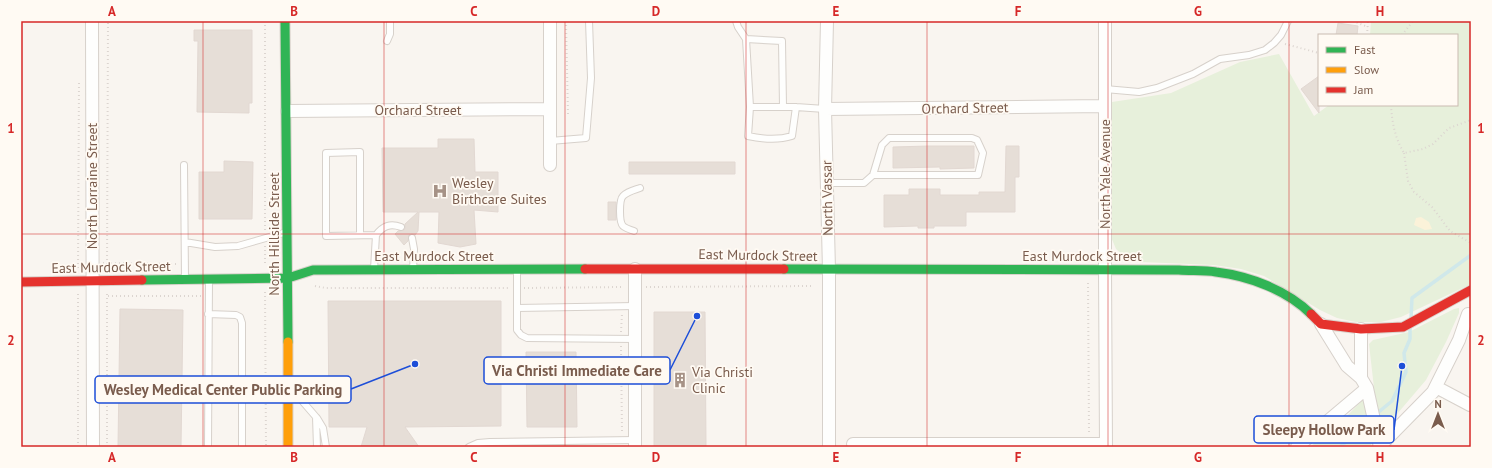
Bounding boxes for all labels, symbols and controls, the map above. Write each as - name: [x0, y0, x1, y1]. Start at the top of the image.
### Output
- text: A: [108, 3, 116, 20]
- text: B: [290, 3, 298, 20]
- text: C: [470, 3, 478, 20]
- text: D: [652, 3, 660, 20]
- text: E: [833, 3, 840, 20]
- text: F: [1015, 3, 1022, 20]
- text: G: [1194, 3, 1202, 20]
- text: H: [1376, 3, 1384, 20]
- legend: [1318, 34, 1458, 106]
- text: Fast: [1354, 42, 1375, 57]
- text: Slow: [1354, 62, 1379, 77]
- text: Jam: [1353, 82, 1373, 97]
- street label: Orchard Street: [921, 98, 1009, 118]
- street label: Orchard Street: [374, 101, 462, 119]
- street label: North Yale Avenue: [1096, 119, 1114, 229]
- text: 1: [7, 120, 15, 137]
- text: 1: [1477, 120, 1485, 137]
- street label: North Lorraine Street: [83, 122, 101, 249]
- street label: North Vassar: [817, 160, 837, 236]
- street label: North Hillside Street: [265, 172, 283, 296]
- place label: Wesley Birthcare Suites: [452, 174, 547, 208]
- hospital icon: Wesley Birthcare Suites: [431, 182, 449, 200]
- street label: East Murdock Street: [698, 245, 818, 265]
- street label: East Murdock Street: [374, 247, 494, 265]
- street label: East Murdock Street: [1022, 247, 1142, 265]
- street label: East Murdock Street: [51, 257, 171, 277]
- text: 2: [7, 332, 15, 349]
- text: 2: [1477, 332, 1485, 349]
- callout: Via Christi Immediate Care: [484, 357, 670, 384]
- text: Via Christi Immediate Care: [491, 361, 662, 380]
- place label: Via Christi Clinic: [691, 363, 753, 397]
- building icon: Via Christi Clinic: [671, 371, 689, 389]
- callout: Wesley Medical Center Public Parking: [95, 376, 351, 403]
- text: Wesley Medical Center Public Parking: [104, 380, 342, 399]
- north arrow: [1418, 394, 1458, 434]
- text: N: [1434, 397, 1442, 411]
- callout: Sleepy Hollow Park: [1254, 416, 1394, 443]
- text: Sleepy Hollow Park: [1263, 420, 1386, 439]
- text: A: [108, 449, 116, 466]
- text: B: [290, 449, 298, 466]
- text: C: [470, 449, 478, 466]
- text: D: [652, 449, 660, 466]
- text: E: [833, 449, 840, 466]
- text: F: [1015, 449, 1022, 466]
- text: G: [1194, 449, 1202, 466]
- text: H: [1376, 449, 1384, 466]

